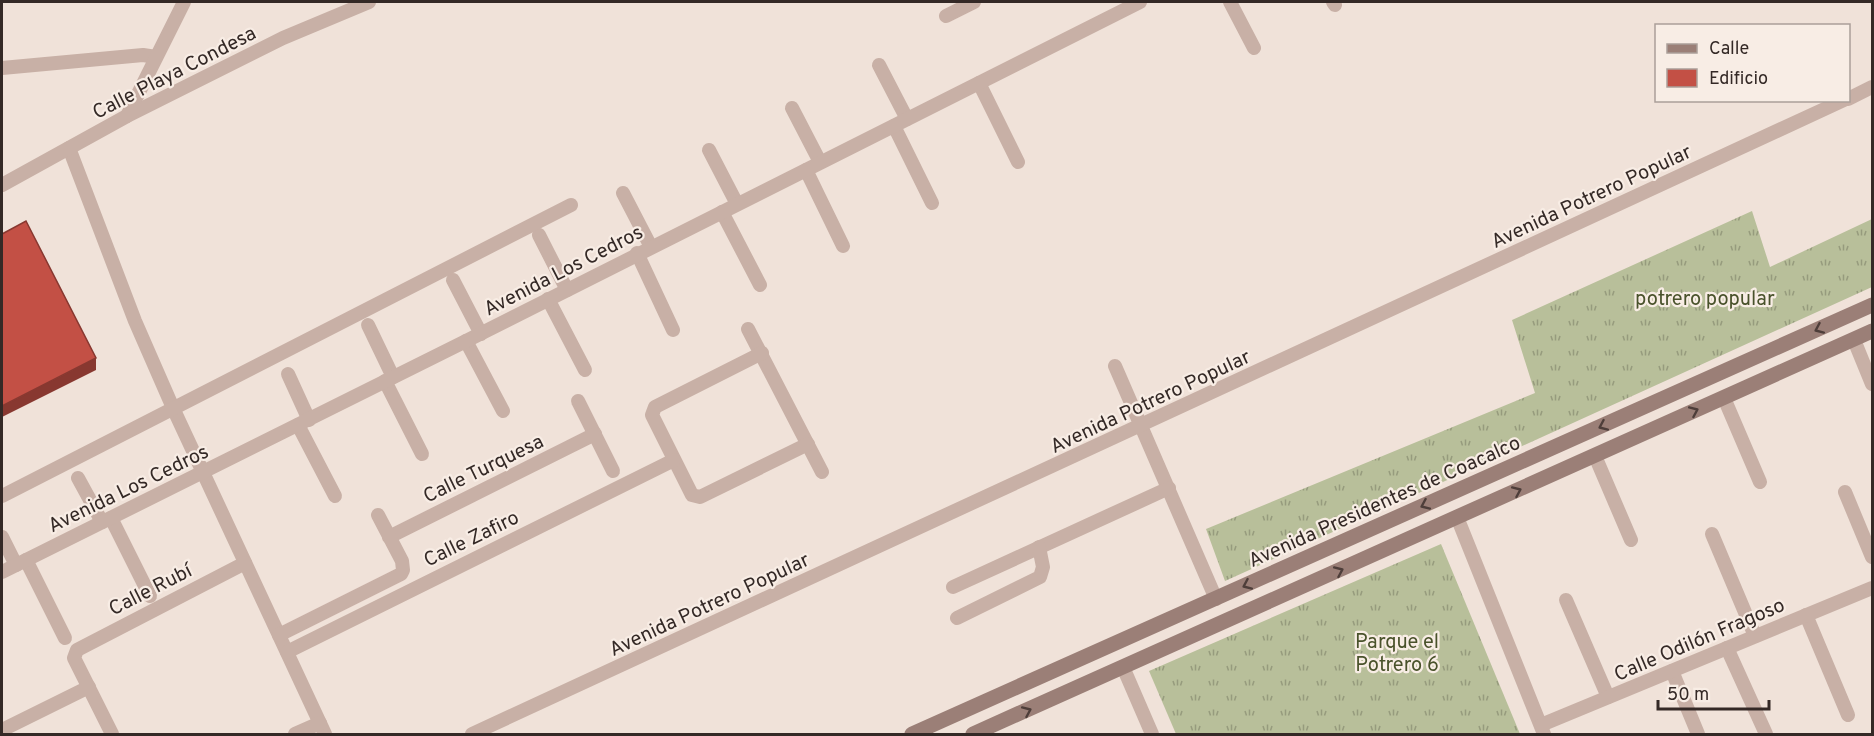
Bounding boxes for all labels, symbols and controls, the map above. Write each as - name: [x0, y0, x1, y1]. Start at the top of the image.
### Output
- street label: Calle Playa Condesa: [89, 21, 261, 126]
- legend: [1655, 24, 1850, 102]
- text: Calle: [1709, 38, 1749, 61]
- text: Edificio: [1709, 68, 1768, 91]
- street label: Avenida Potrero Popular: [1487, 140, 1696, 256]
- street label: Avenida Los Cedros: [480, 220, 648, 323]
- park label: potrero popular: [1635, 287, 1775, 313]
- one-way arrow: [1815, 322, 1826, 334]
- street label: Avenida Potrero Popular: [1046, 345, 1255, 461]
- one-way arrow: [1688, 406, 1699, 418]
- one-way arrow: [1598, 418, 1609, 430]
- street label: Calle Turquesa: [419, 429, 548, 510]
- street label: Avenida Presidentes de Coacalco: [1245, 431, 1525, 575]
- street label: Avenida Los Cedros: [44, 440, 214, 540]
- one-way arrow: [1510, 486, 1521, 498]
- one-way arrow: [1420, 498, 1431, 510]
- street label: Calle Zafiro: [420, 506, 524, 574]
- street label: Avenida Potrero Popular: [605, 548, 814, 664]
- street label: Calle Rubí: [105, 558, 199, 623]
- one-way arrow: [1332, 566, 1343, 578]
- one-way arrow: [1242, 578, 1253, 590]
- street label: Calle Odilón Fragoso: [1611, 593, 1789, 689]
- park label: Parque el Potrero 6: [1355, 630, 1439, 679]
- scale bar: [1658, 673, 1769, 711]
- text: 50 m: [1667, 684, 1709, 707]
- one-way arrow: [1020, 706, 1031, 718]

